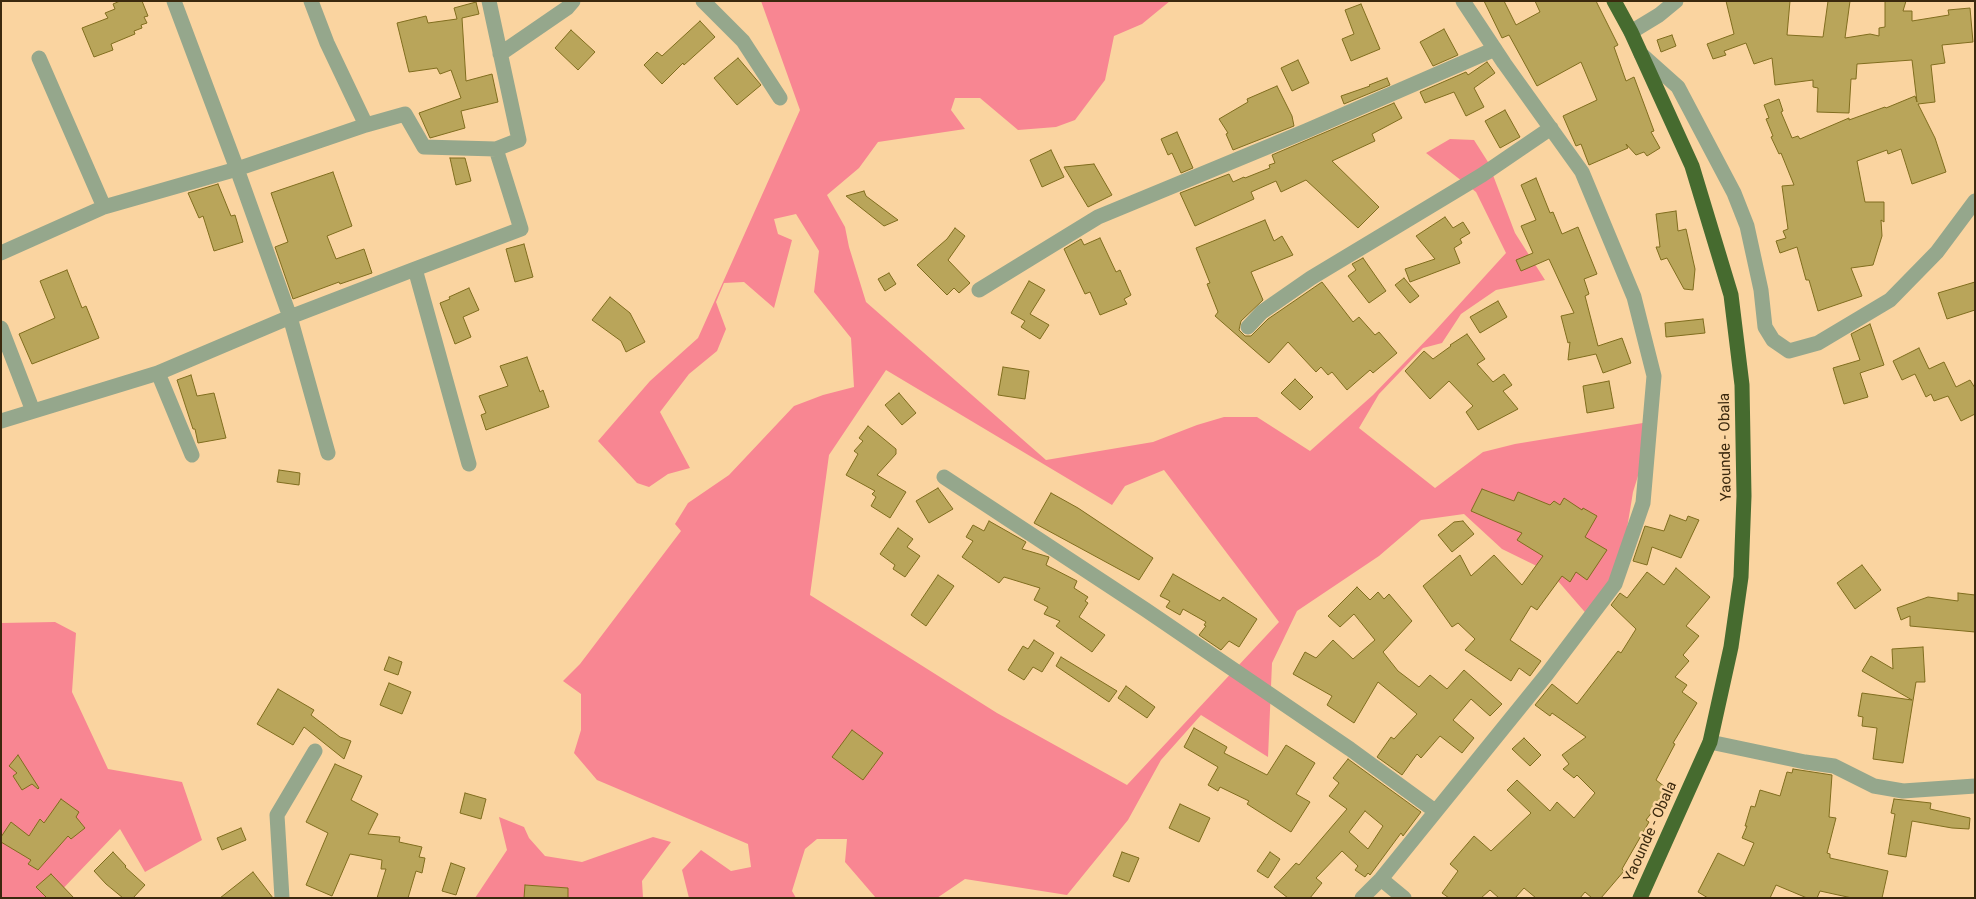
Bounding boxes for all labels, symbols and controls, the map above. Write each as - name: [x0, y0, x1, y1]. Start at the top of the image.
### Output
- street label: Yaounde - Obala: [1716, 393, 1736, 501]
- street label: Yaounde - Obala: [1621, 779, 1681, 885]

